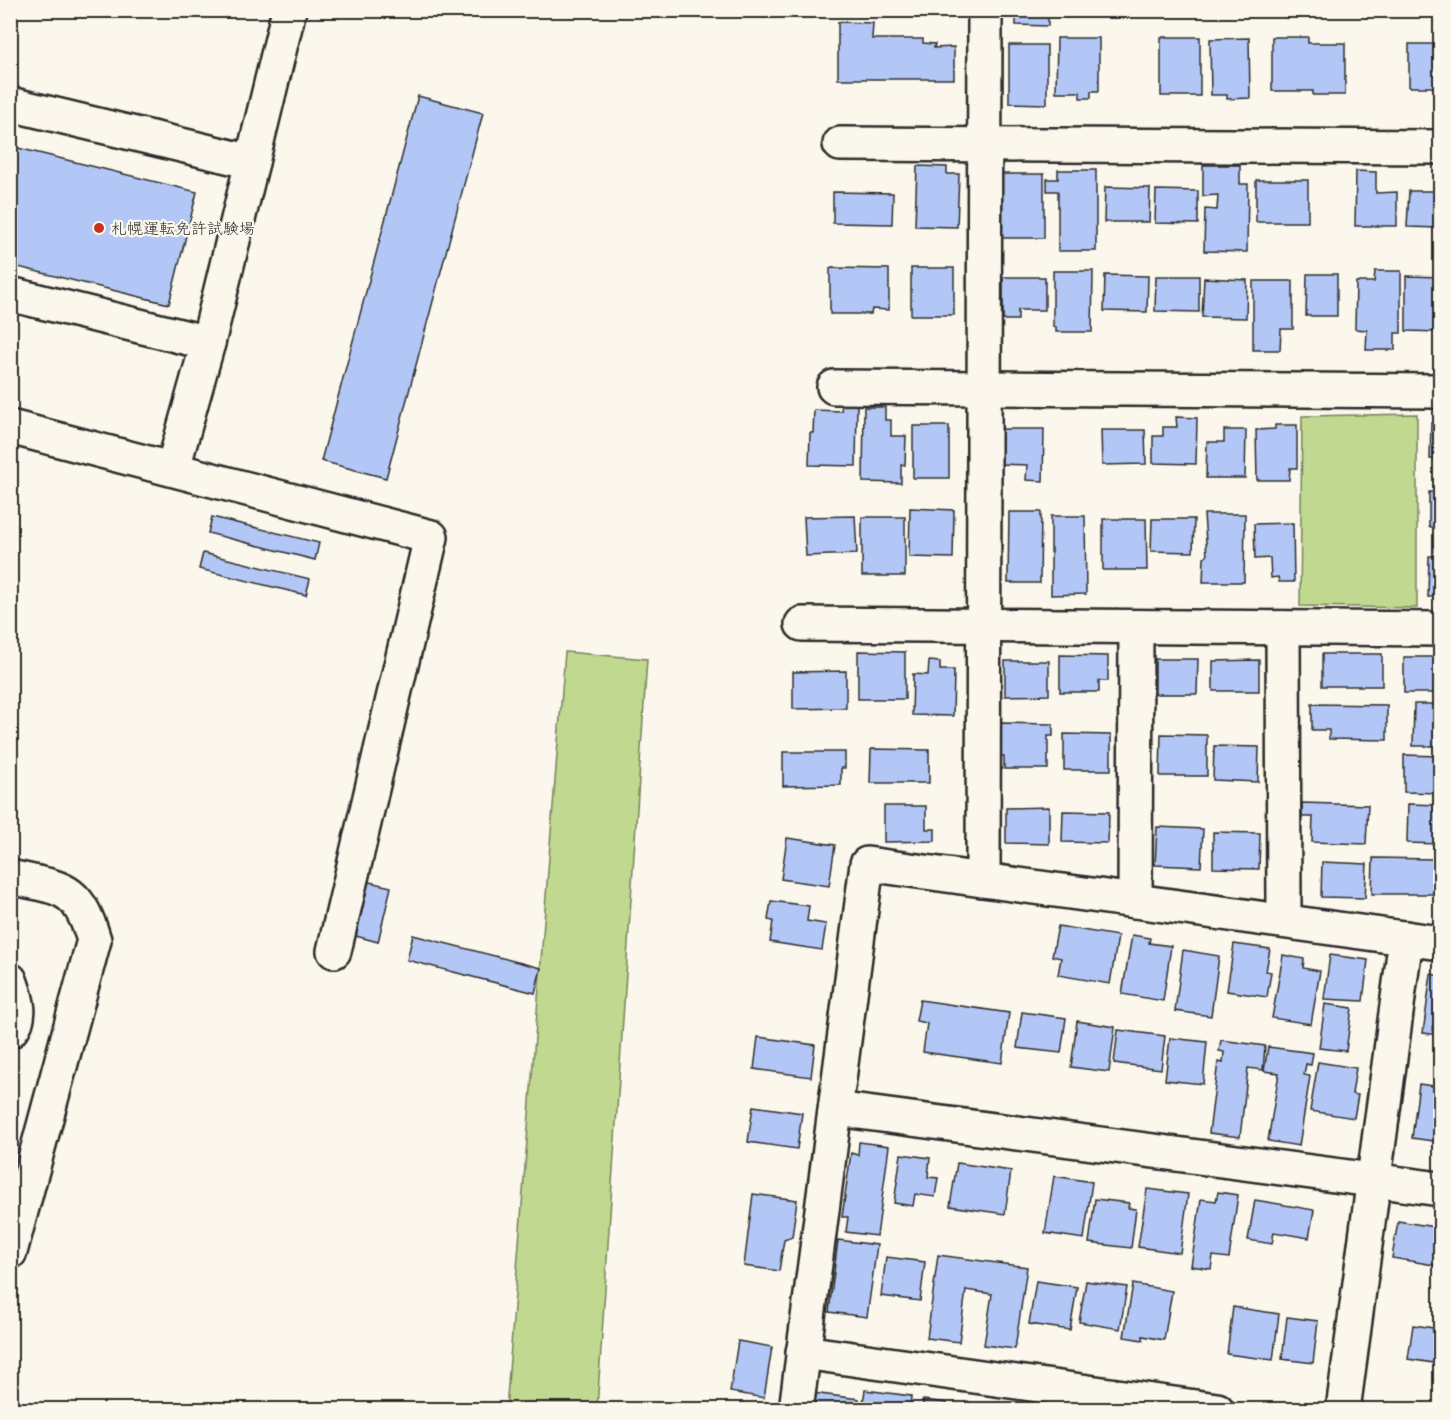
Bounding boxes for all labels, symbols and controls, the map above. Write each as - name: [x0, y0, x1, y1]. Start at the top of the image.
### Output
- place label: 札幌運転免許試験場: [111, 218, 255, 238]
- marker: 札幌運転免許試験場: [92, 221, 106, 235]

